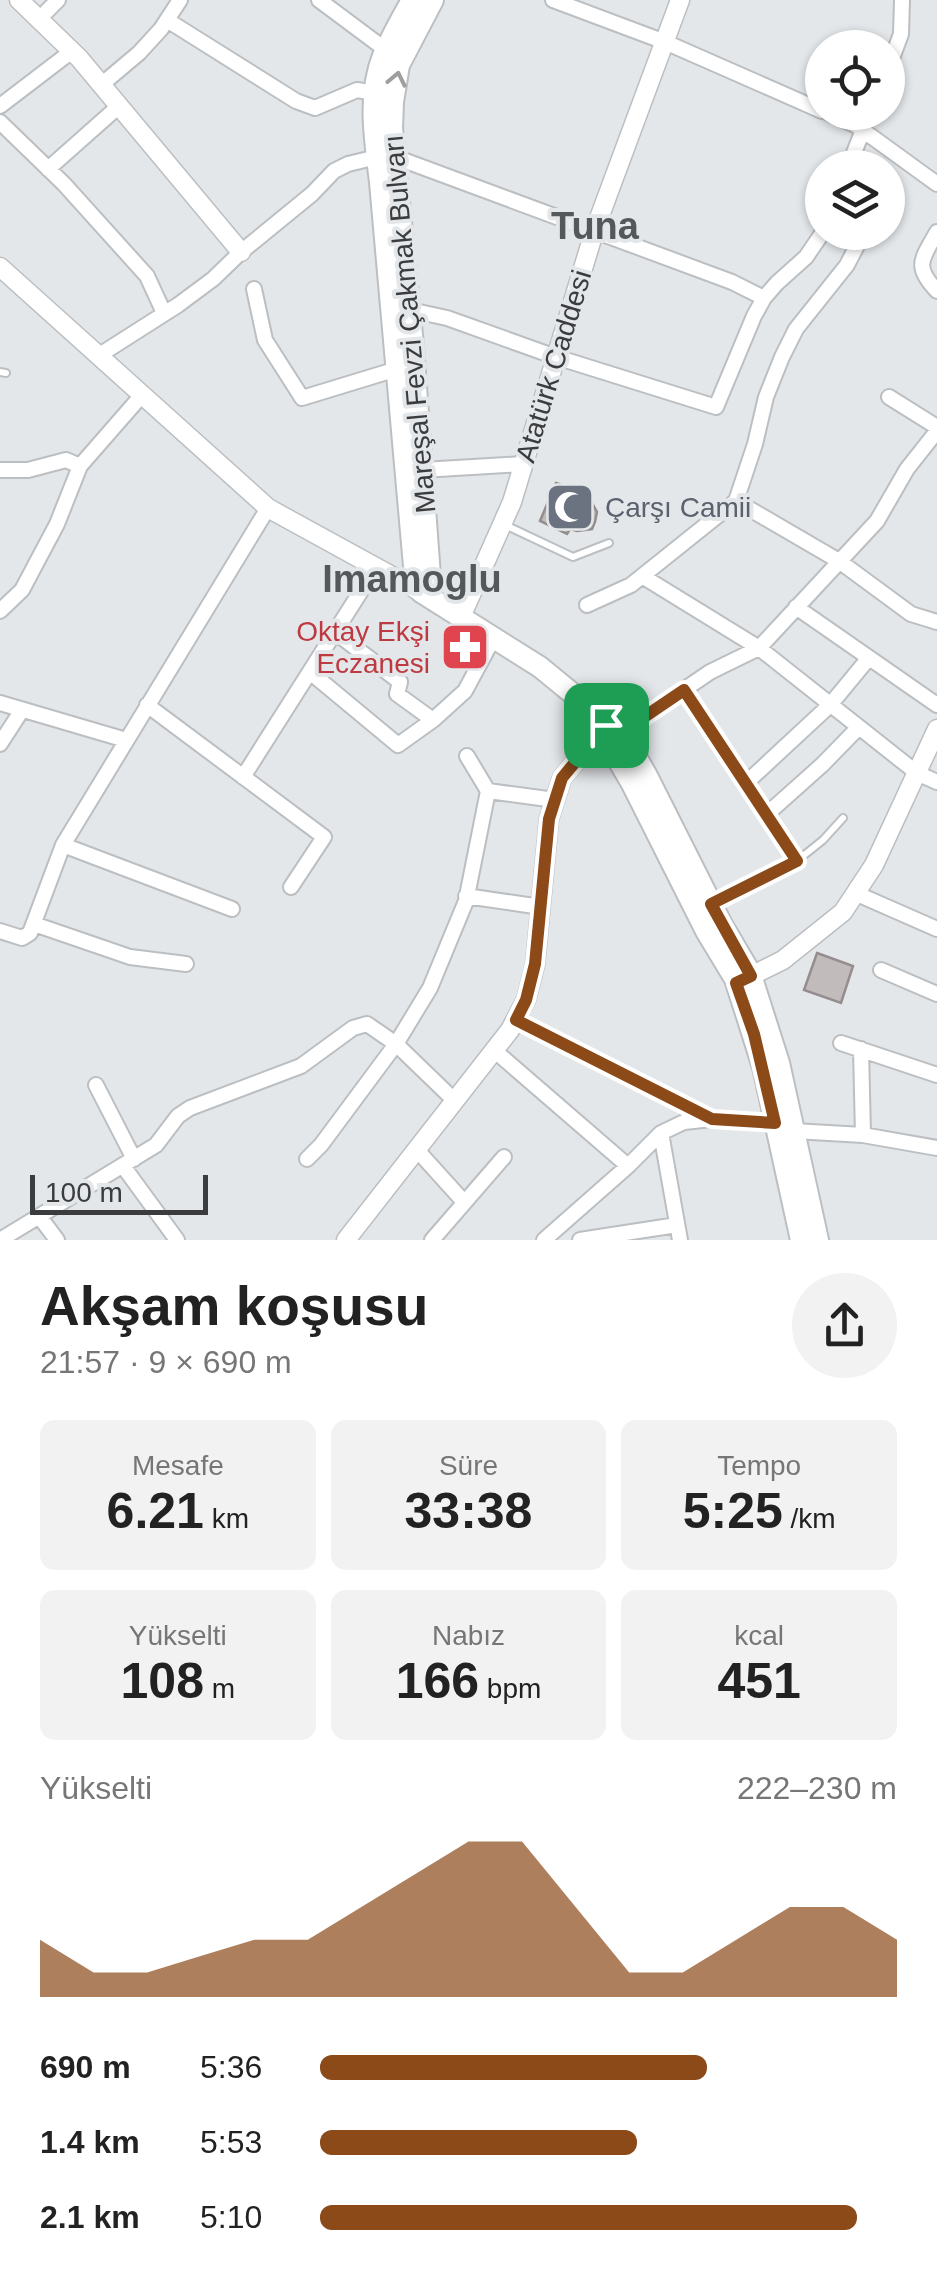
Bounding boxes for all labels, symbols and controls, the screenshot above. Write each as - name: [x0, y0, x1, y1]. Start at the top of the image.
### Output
- map controls: [805, 30, 905, 250]
- button: locate: [805, 30, 905, 130]
- one-way arrow: [385, 71, 406, 88]
- street label: Mareşal Fevzi Çakmak Bulvarı: [378, 133, 441, 514]
- button: layers: [805, 150, 905, 250]
- district label: Tuna: [551, 205, 640, 247]
- street label: Atatürk Caddesi: [510, 266, 597, 466]
- mosque icon: Çarşı Camii: [544, 481, 596, 533]
- place label: Çarşı Camii: [605, 492, 751, 523]
- district label: Imamoglu: [322, 558, 502, 600]
- place label: Oktay Ekşi Eczanesi: [296, 616, 430, 679]
- pharmacy icon: Oktay Ekşi Eczanesi: [439, 621, 491, 673]
- pin: [564, 683, 649, 768]
- icon: arrive: [579, 698, 634, 753]
- scale bar: [30, 1170, 208, 1214]
- text: 100 m: [45, 1177, 123, 1208]
- button: share: [792, 1273, 897, 1378]
- text: Akşam koşusu: [40, 1275, 428, 1337]
- text: 21:57 · 9 × 690 m: [40, 1344, 292, 1380]
- text: Mesafe: [132, 1450, 224, 1481]
- text: Süre: [439, 1450, 498, 1481]
- text: Tempo: [717, 1450, 801, 1481]
- text: 6.21: [107, 1483, 204, 1539]
- text: 33:38: [405, 1483, 532, 1539]
- text: 5:25: [683, 1483, 783, 1539]
- text: km: [204, 1503, 249, 1534]
- text: /km: [783, 1503, 836, 1534]
- text: Yükselti: [129, 1620, 227, 1651]
- text: Nabız: [432, 1620, 505, 1651]
- text: kcal: [734, 1620, 784, 1651]
- text: 108: [121, 1653, 204, 1709]
- text: 166: [396, 1653, 479, 1709]
- text: 451: [717, 1653, 801, 1709]
- text: m: [204, 1673, 235, 1704]
- text: bpm: [479, 1673, 541, 1704]
- text: Yükselti: [40, 1770, 152, 1806]
- text: 222–230 m: [737, 1770, 897, 1806]
- text: 690 m: [40, 2049, 131, 2085]
- text: 5:36: [200, 2049, 262, 2085]
- text: 1.4 km: [40, 2124, 140, 2160]
- text: 5:53: [200, 2124, 262, 2160]
- text: 2.1 km: [40, 2199, 140, 2235]
- text: 5:10: [200, 2199, 262, 2235]

